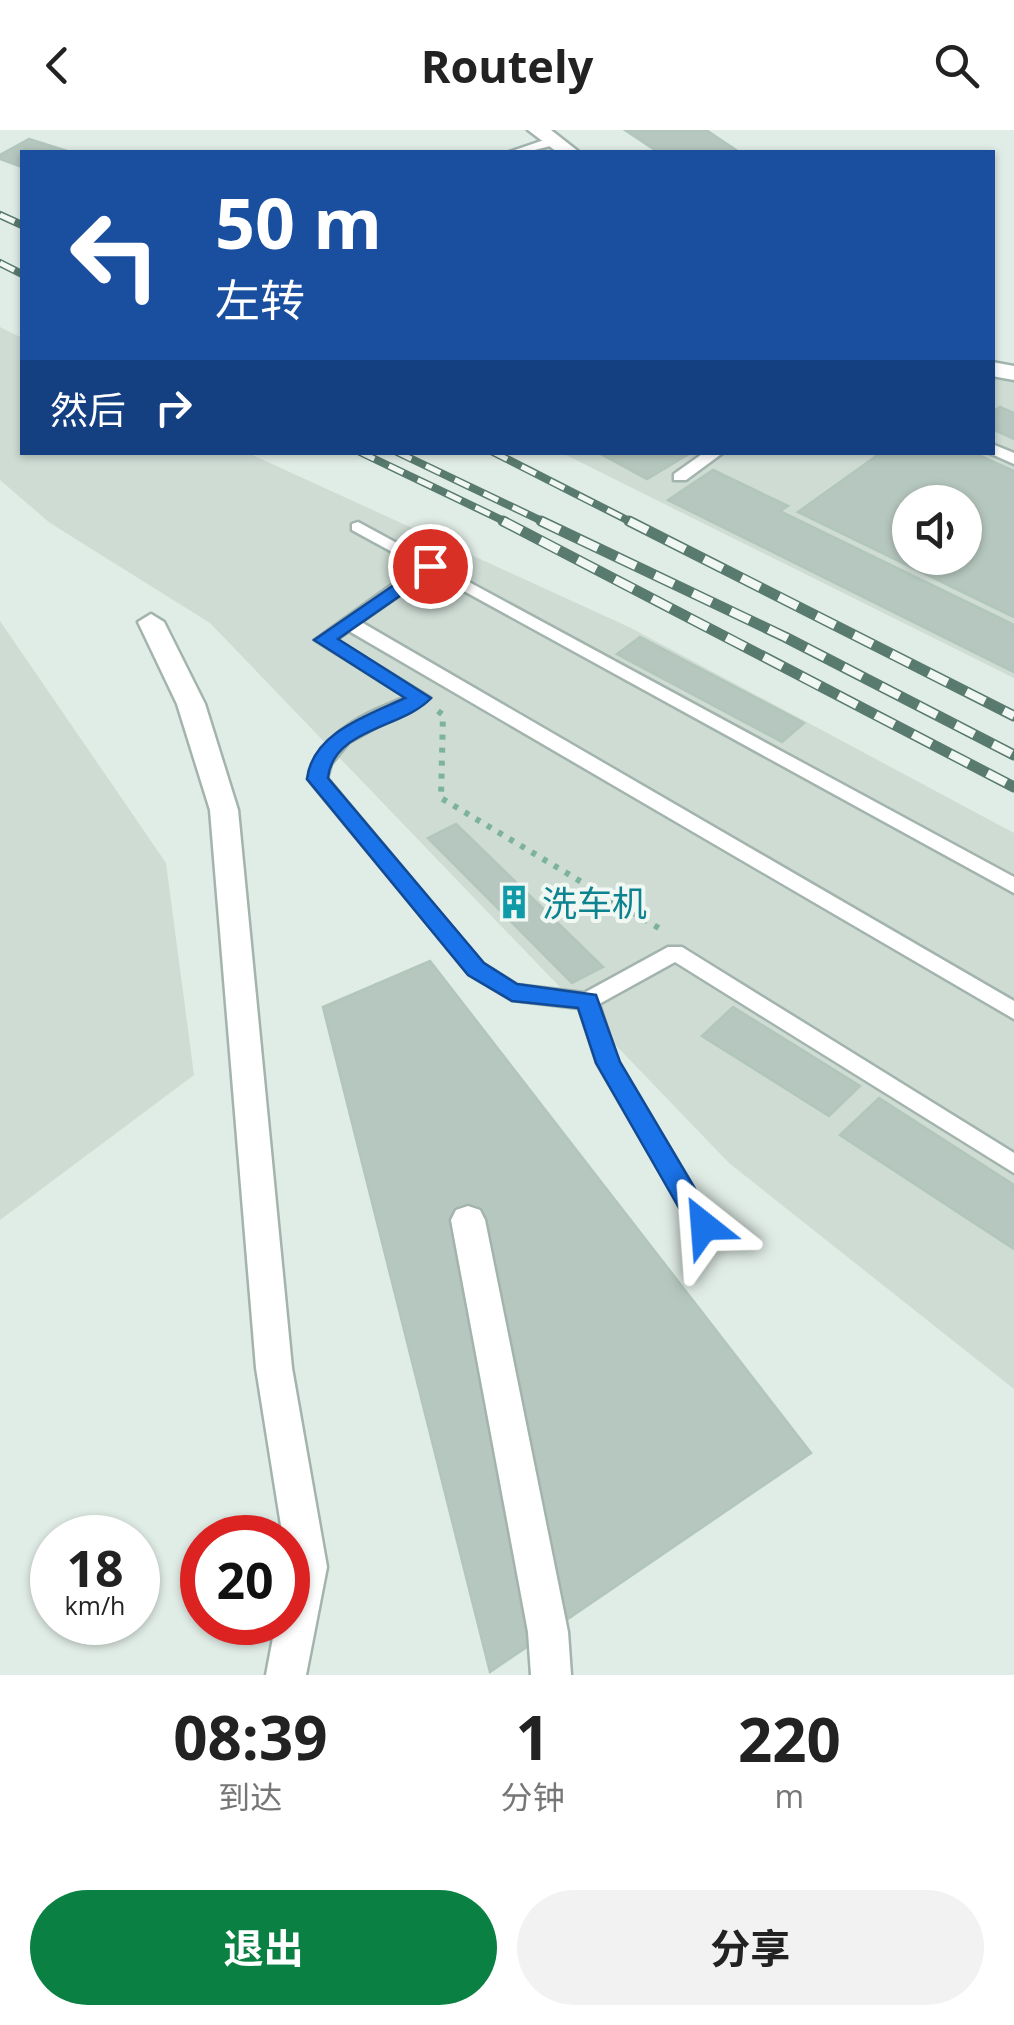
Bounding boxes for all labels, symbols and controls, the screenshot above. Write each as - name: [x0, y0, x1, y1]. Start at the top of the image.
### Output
- text: Routely: [421, 35, 593, 96]
- icon: back: [30, 38, 85, 93]
- icon: search: [929, 38, 984, 93]
- text: 50 m: [215, 174, 382, 270]
- icon: left: [50, 190, 180, 320]
- text: 左转: [215, 269, 305, 330]
- icon: right: [146, 380, 201, 435]
- text: 然后: [50, 383, 126, 435]
- map controls: [892, 485, 982, 575]
- button: sound: [892, 485, 982, 575]
- pin: [388, 524, 473, 609]
- icon: arrive: [403, 539, 458, 594]
- place label: 洗车机: [542, 879, 647, 926]
- building icon: 洗车机: [495, 883, 533, 921]
- position arrow: [652, 1174, 756, 1278]
- speed limit sign: 20: [180, 1515, 310, 1645]
- text: 18: [66, 1534, 124, 1602]
- text: km/h: [65, 1588, 125, 1622]
- text: 08:39: [173, 1696, 328, 1778]
- text: 1: [516, 1696, 550, 1778]
- text: 220: [738, 1698, 841, 1780]
- text: m: [775, 1774, 804, 1817]
- text: 到达: [218, 1775, 282, 1818]
- text: 分钟: [501, 1775, 565, 1818]
- button: 退出: [30, 1890, 497, 2005]
- button: 分享: [517, 1890, 984, 2005]

